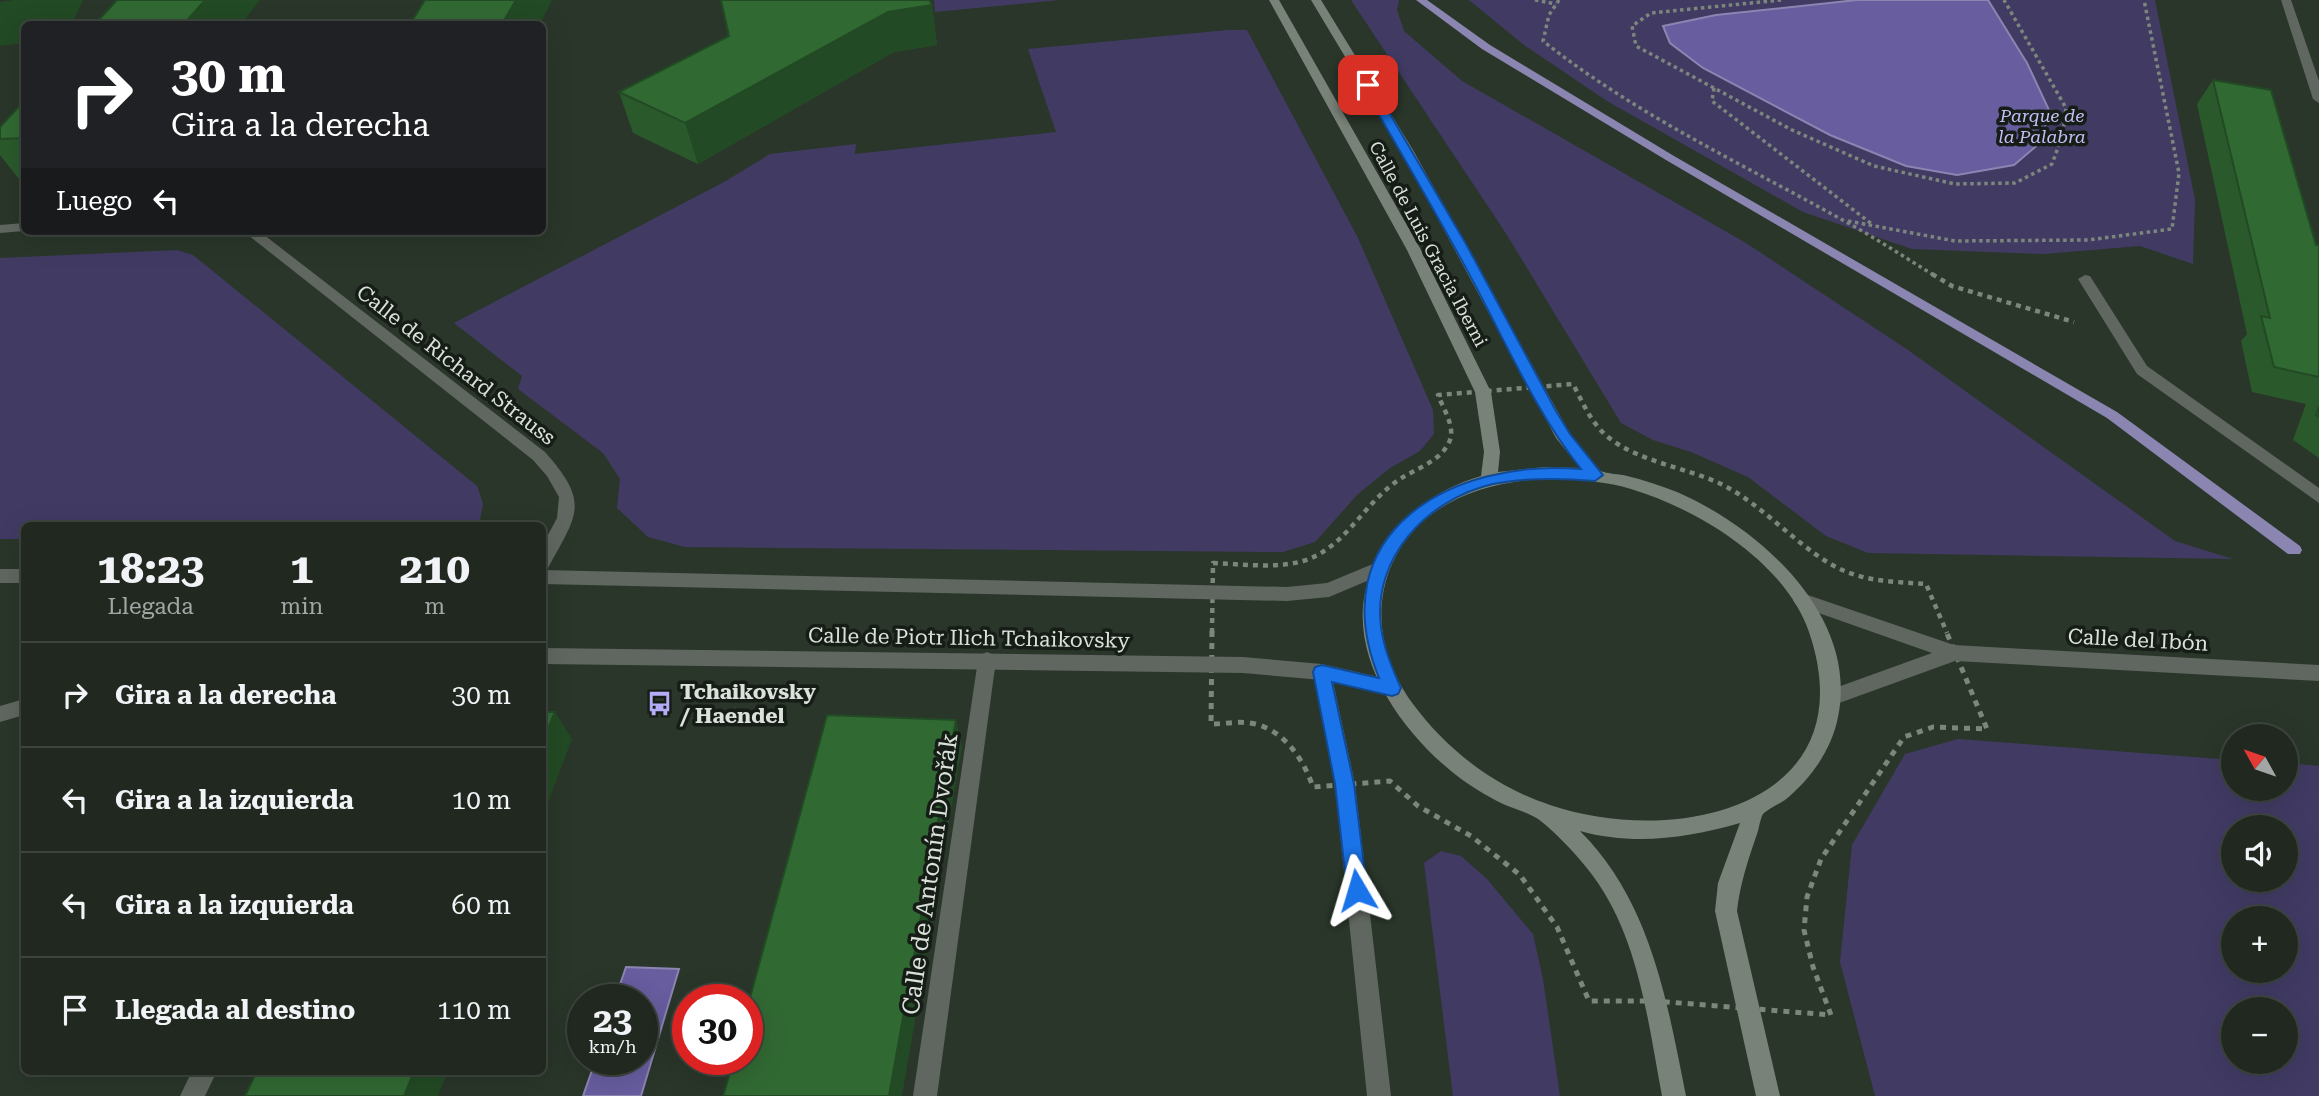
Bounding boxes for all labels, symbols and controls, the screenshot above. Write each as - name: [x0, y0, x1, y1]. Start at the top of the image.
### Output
- text: 30 m: [171, 47, 286, 104]
- icon: right: [56, 49, 147, 140]
- pin: [1338, 55, 1398, 115]
- icon: arrive: [1349, 66, 1387, 104]
- park label: Parque de la Palabra: [1998, 105, 2086, 147]
- text: Gira a la derecha: [171, 106, 430, 144]
- street label: Calle de Luis Gracia Iberni: [1365, 138, 1492, 350]
- icon: left: [147, 182, 185, 220]
- text: Luego: [56, 186, 133, 216]
- street label: Calle de Richard Strauss: [352, 280, 560, 450]
- text: 18:23: [97, 544, 204, 593]
- text: 1: [290, 544, 314, 593]
- text: 210: [399, 544, 470, 593]
- text: Llegada: [108, 593, 194, 620]
- text: min: [280, 593, 323, 620]
- text: m: [424, 593, 445, 620]
- street label: Calle de Piotr Ilich Tchaikovsky: [808, 623, 1131, 653]
- street label: Calle del Ibón: [2067, 624, 2209, 656]
- icon: right: [56, 676, 94, 714]
- text: Gira a la derecha: [115, 680, 336, 710]
- text: 30 m: [452, 680, 511, 710]
- place label: Tchaikovsky / Haendel: [679, 680, 816, 728]
- bus stop icon: Tchaikovsky / Haendel: [646, 690, 674, 718]
- north arrow: [2221, 724, 2298, 802]
- map controls: [2221, 724, 2298, 1074]
- street label: Calle de Antonín Dvořák: [896, 731, 964, 1017]
- icon: left: [56, 781, 94, 819]
- text: Gira a la izquierda: [115, 785, 354, 815]
- text: 10 m: [452, 785, 511, 815]
- button: sound: [2221, 815, 2298, 892]
- position arrow: [1320, 853, 1394, 927]
- icon: left: [56, 886, 94, 924]
- text: Gira a la izquierda: [115, 890, 354, 920]
- text: 60 m: [452, 890, 511, 920]
- button: +: [2221, 906, 2298, 983]
- speed limit sign: 30: [672, 984, 763, 1075]
- icon: arrive: [56, 991, 94, 1029]
- text: Llegada al destino: [115, 995, 355, 1025]
- text: 110 m: [437, 995, 511, 1025]
- button: −: [2221, 997, 2298, 1074]
- text: 23: [593, 1000, 632, 1041]
- text: km/h: [588, 1036, 637, 1057]

